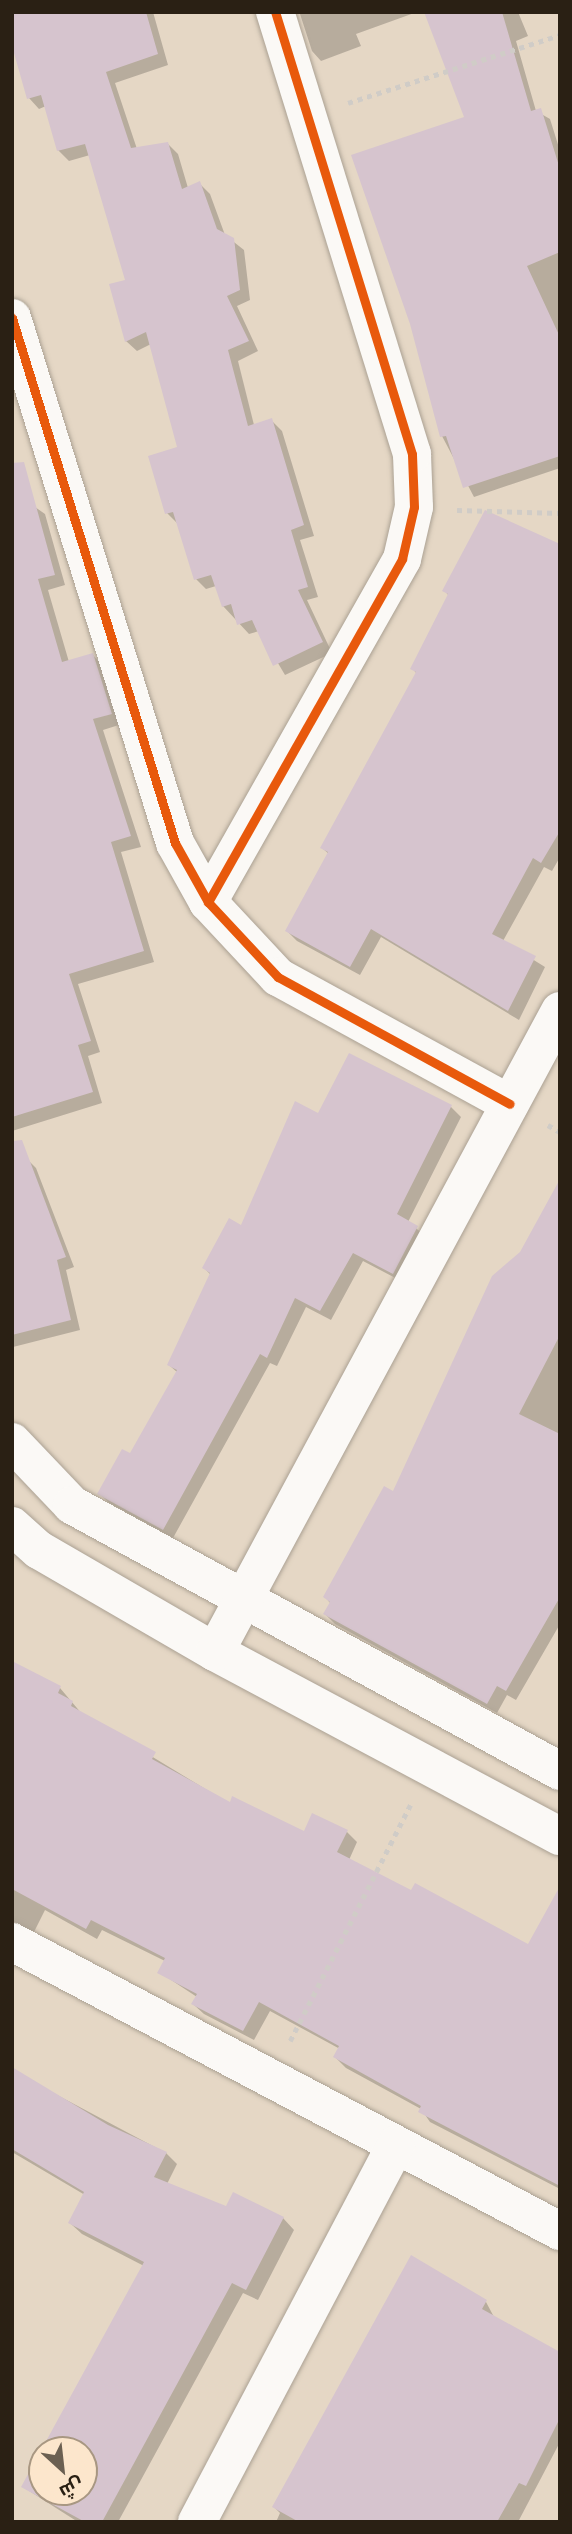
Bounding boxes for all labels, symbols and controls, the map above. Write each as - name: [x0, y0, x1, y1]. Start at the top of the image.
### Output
- north arrow: [28, 2436, 98, 2506]
- text: ش: [55, 2472, 88, 2504]

